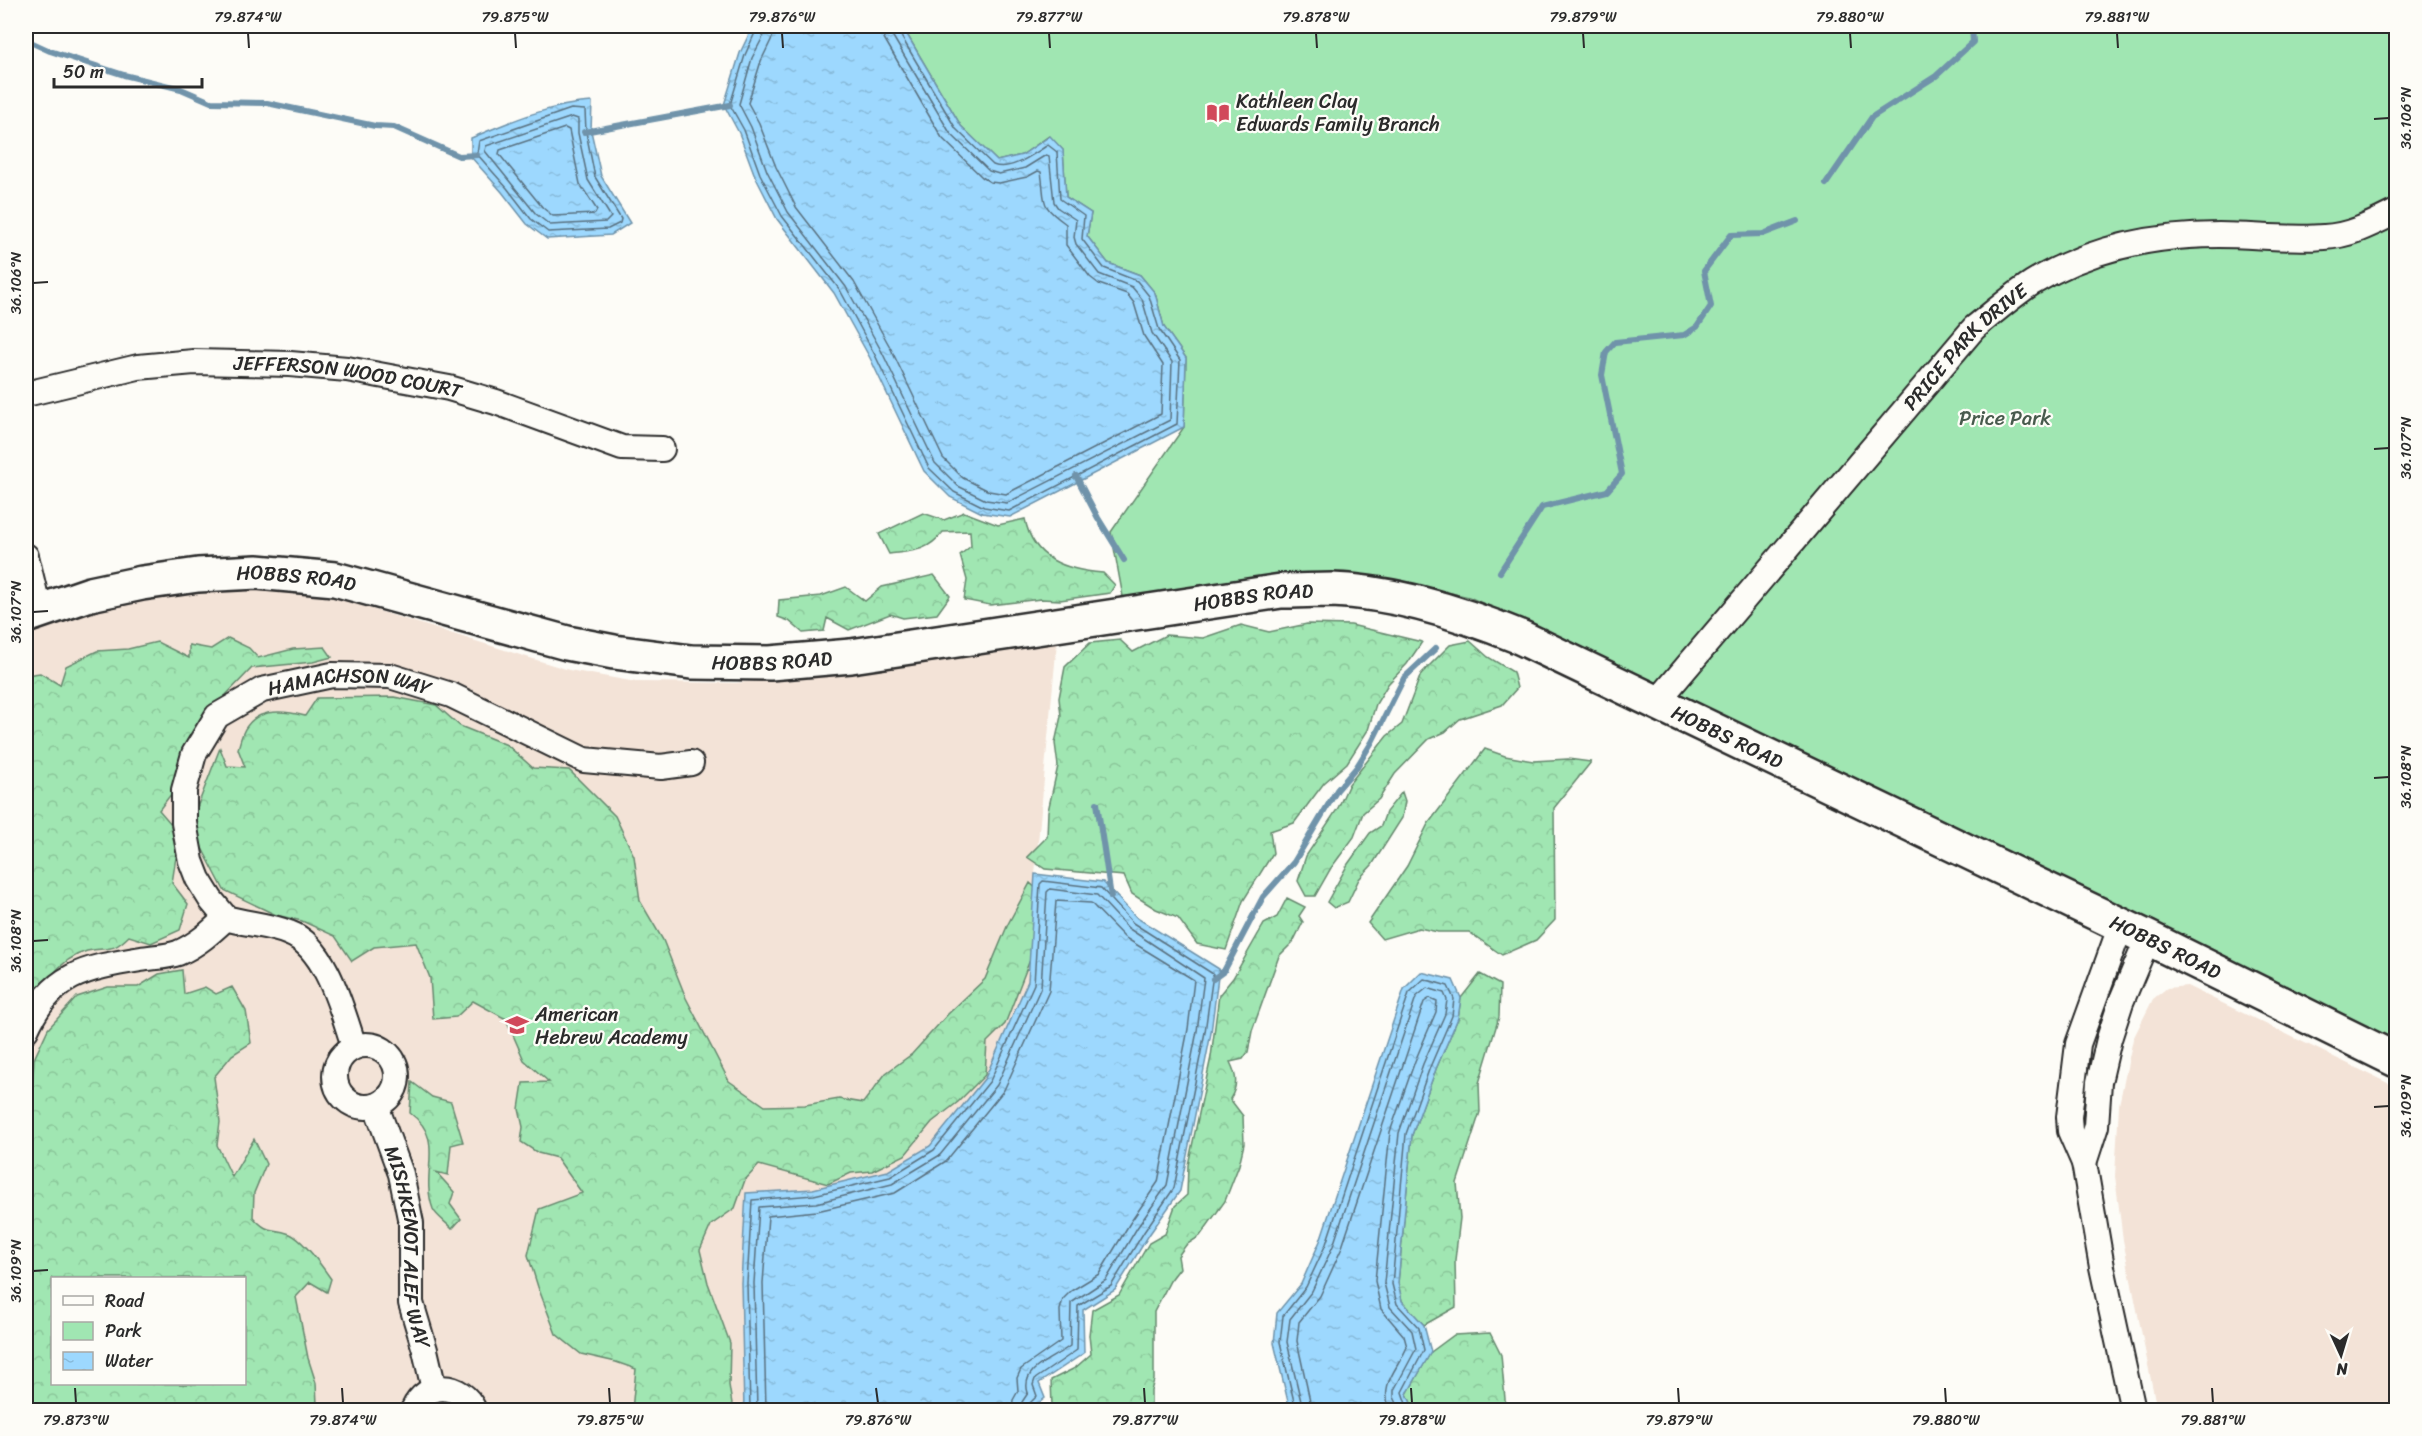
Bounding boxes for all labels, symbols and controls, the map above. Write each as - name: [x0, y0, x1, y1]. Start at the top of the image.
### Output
- text: 79.874°W: [214, 4, 282, 30]
- text: 79.875°W: [481, 4, 549, 30]
- text: 79.876°W: [749, 4, 816, 30]
- text: 79.877°W: [1016, 4, 1083, 30]
- text: 79.878°W: [1283, 4, 1350, 30]
- text: 79.879°W: [1549, 4, 1617, 30]
- text: 79.880°W: [1816, 4, 1884, 30]
- text: 79.881°W: [2085, 4, 2150, 30]
- scale bar: [54, 51, 202, 89]
- text: 50 m: [63, 56, 104, 88]
- place label: Kathleen Clay Edwards Family Branch: [1236, 84, 1440, 142]
- text: 36.106°N: [2393, 86, 2419, 149]
- library icon: Kathleen Clay Edwards Family Branch: [1205, 100, 1231, 126]
- text: 36.106°N: [3, 251, 29, 314]
- street label: PRICE PARK DRIVE: [1894, 272, 2037, 418]
- street label: JEFFERSON WOOD COURT: [232, 345, 467, 409]
- park label: Price Park: [1959, 401, 2051, 436]
- text: 36.107°N: [2393, 416, 2419, 479]
- street label: HOBBS ROAD: [235, 554, 360, 602]
- street label: HOBBS ROAD: [1191, 573, 1314, 622]
- text: 36.107°N: [3, 580, 29, 643]
- street label: HOBBS ROAD: [712, 640, 834, 681]
- street label: HAMACHSON WAY: [264, 657, 437, 706]
- street label: HOBBS ROAD: [1666, 695, 1789, 778]
- text: 36.108°N: [2393, 745, 2419, 809]
- street label: HOBBS ROAD: [2104, 905, 2228, 989]
- text: 36.108°N: [3, 909, 29, 973]
- place label: American Hebrew Academy: [534, 997, 688, 1055]
- school or university icon: American Hebrew Academy: [504, 1012, 530, 1038]
- text: 36.109°N: [2393, 1074, 2419, 1138]
- street label: MISHKENOT ALEF WAY: [374, 1140, 442, 1354]
- text: 36.109°N: [3, 1239, 29, 1303]
- legend: [51, 1277, 246, 1385]
- text: Road: [105, 1285, 145, 1317]
- text: Park: [105, 1315, 142, 1347]
- north arrow: [2311, 1325, 2371, 1385]
- text: Water: [105, 1345, 154, 1377]
- text: N: [2335, 1355, 2350, 1384]
- text: 79.873°W: [43, 1407, 110, 1433]
- text: 79.874°W: [309, 1407, 377, 1433]
- text: 79.875°W: [576, 1407, 644, 1433]
- text: 79.876°W: [845, 1407, 912, 1433]
- text: 79.877°W: [1112, 1407, 1179, 1433]
- text: 79.878°W: [1379, 1407, 1446, 1433]
- text: 79.879°W: [1645, 1407, 1713, 1433]
- text: 79.880°W: [1912, 1407, 1980, 1433]
- text: 79.881°W: [2181, 1407, 2246, 1433]

